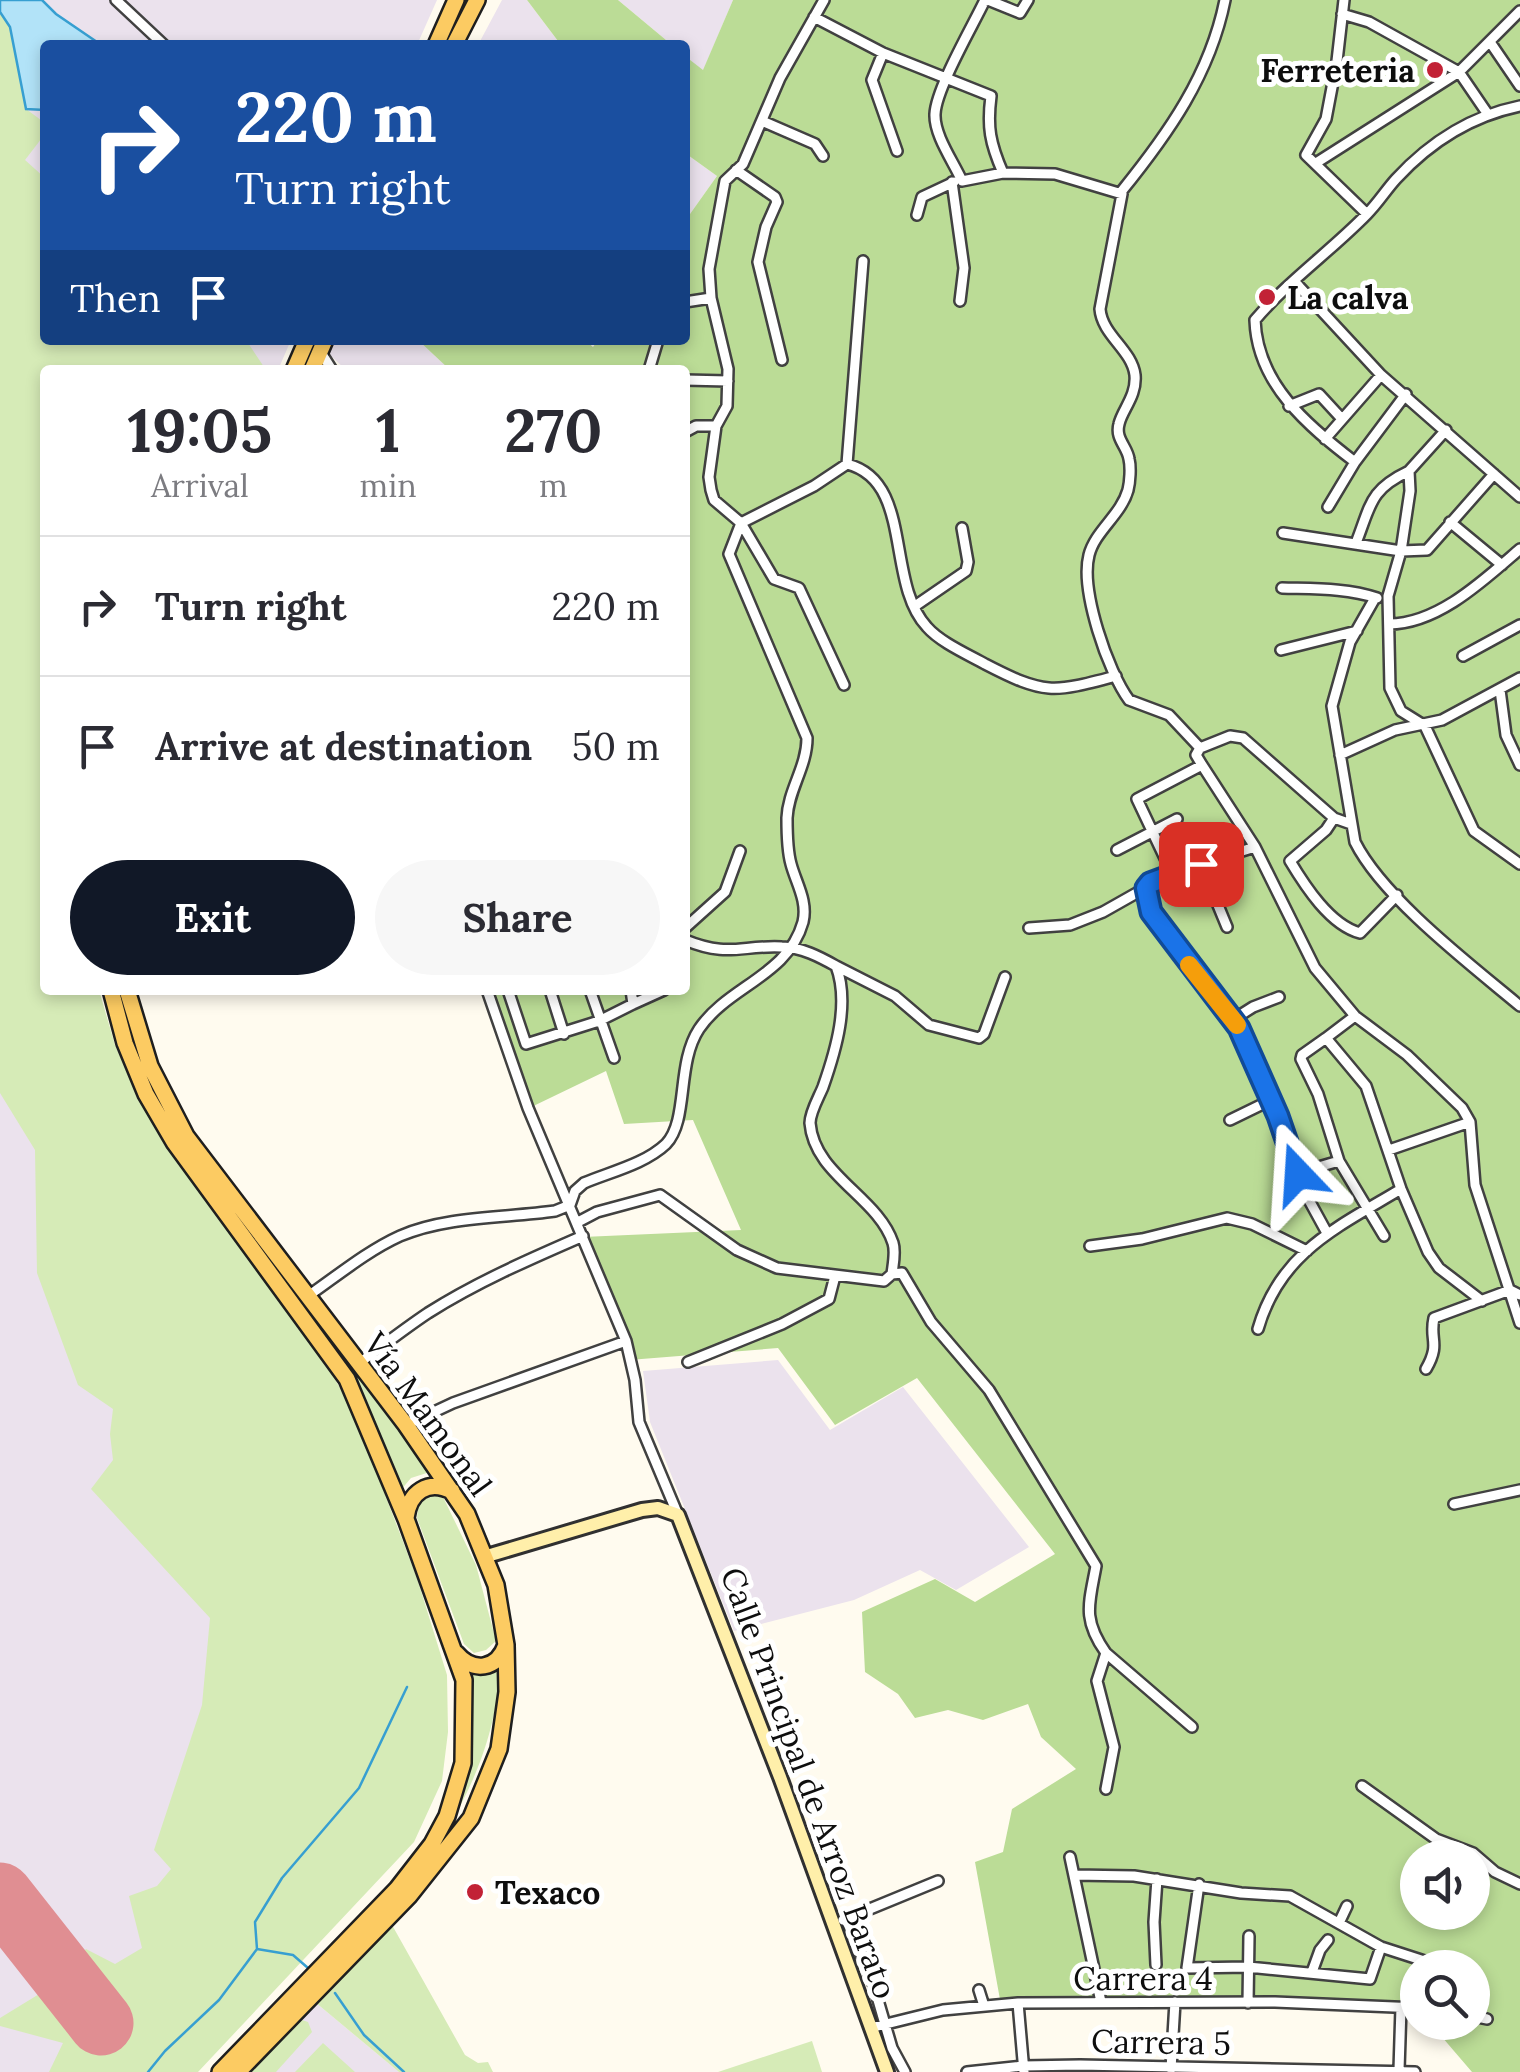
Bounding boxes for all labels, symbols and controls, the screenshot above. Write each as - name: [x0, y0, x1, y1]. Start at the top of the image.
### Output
- place label: Ferreteria: [1260, 50, 1415, 91]
- marker: Ferreteria: [1424, 59, 1446, 81]
- text: 220 m: [235, 72, 437, 161]
- icon: right: [70, 80, 200, 210]
- text: Turn right: [235, 159, 451, 216]
- icon: arrive: [181, 270, 236, 325]
- text: Then: [70, 274, 161, 322]
- place label: La calva: [1287, 277, 1409, 318]
- marker: La calva: [1256, 286, 1278, 308]
- text: 19:05: [128, 392, 272, 468]
- text: 1: [376, 392, 400, 468]
- text: 270: [504, 392, 602, 468]
- text: Arrival: [151, 465, 249, 506]
- text: min: [360, 465, 417, 506]
- text: m: [539, 465, 568, 506]
- icon: right: [70, 579, 125, 634]
- text: Turn right: [155, 582, 346, 630]
- text: 220 m: [552, 582, 660, 630]
- icon: arrive: [70, 719, 125, 774]
- text: Arrive at destination: [155, 722, 532, 770]
- text: 50 m: [572, 722, 660, 770]
- pin: [1159, 822, 1244, 907]
- icon: arrive: [1174, 837, 1229, 892]
- button: Exit: [70, 860, 355, 975]
- button: Share: [375, 860, 660, 975]
- position arrow: [1246, 1122, 1350, 1226]
- street label: Vía Mamonal: [354, 1323, 501, 1504]
- street label: Calle Principal de Arroz Barato: [712, 1562, 906, 2004]
- map controls: [1400, 1840, 1490, 2040]
- button: sound: [1400, 1840, 1490, 1930]
- place label: Texaco: [495, 1872, 600, 1913]
- marker: Texaco: [464, 1881, 486, 1903]
- button: search: [1400, 1950, 1490, 2040]
- street label: Carrera 4: [1073, 1958, 1213, 1999]
- street label: Carrera 5: [1091, 2020, 1231, 2064]

